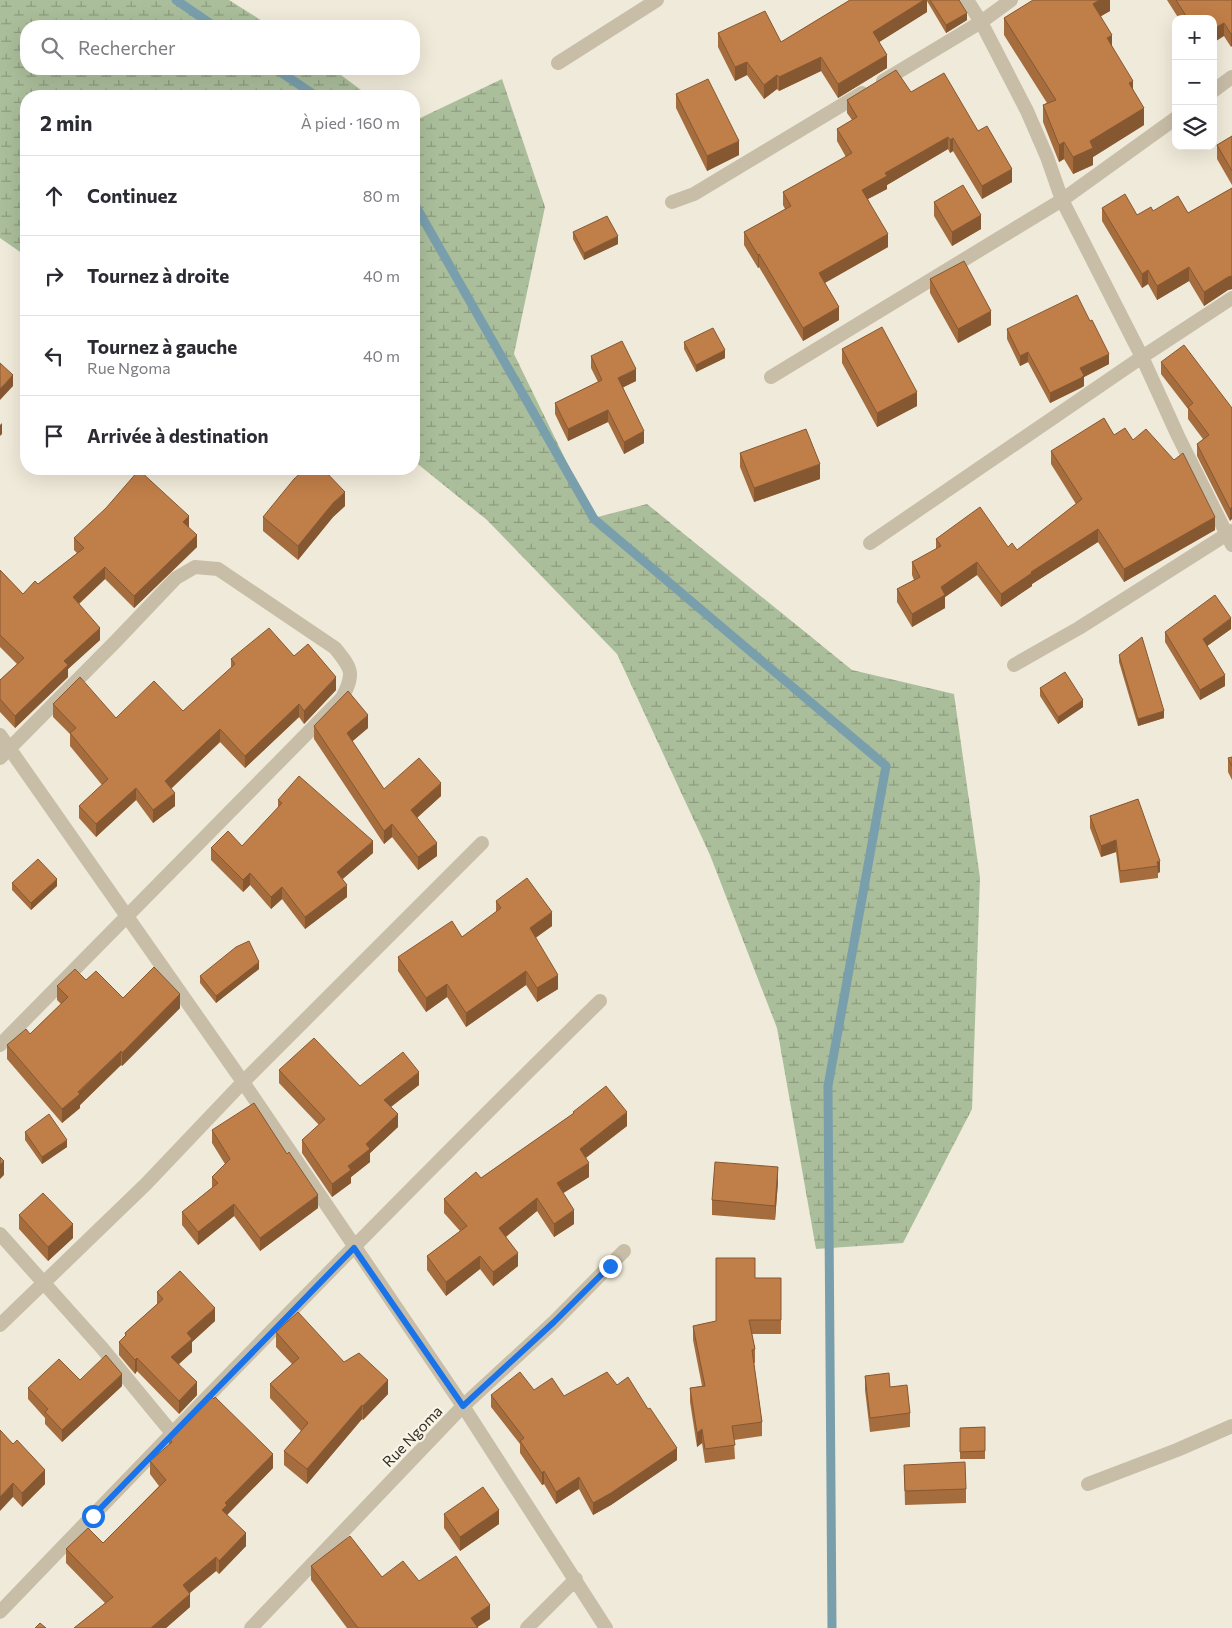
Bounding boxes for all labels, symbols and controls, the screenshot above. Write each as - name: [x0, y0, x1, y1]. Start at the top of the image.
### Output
- map controls: [1172, 15, 1217, 150]
- button: +: [1172, 15, 1217, 60]
- search box: [20, 20, 420, 75]
- icon: search: [38, 34, 66, 62]
- text: Rechercher: [78, 36, 176, 59]
- button: −: [1172, 60, 1217, 105]
- button: layers: [1172, 105, 1217, 150]
- text: 2 min: [40, 110, 92, 135]
- text: À pied · 160 m: [301, 113, 400, 132]
- icon: ahead: [40, 182, 68, 210]
- text: Continuez: [87, 184, 177, 207]
- text: 80 m: [363, 186, 400, 205]
- icon: right: [40, 262, 68, 290]
- text: Tournez à droite: [87, 264, 229, 287]
- text: 40 m: [363, 266, 400, 285]
- text: Tournez à gauche: [87, 335, 237, 358]
- icon: left: [40, 342, 68, 370]
- text: 40 m: [363, 346, 400, 365]
- text: Rue Ngoma: [87, 358, 171, 377]
- icon: arrive: [40, 422, 68, 450]
- text: Arrivée à destination: [87, 424, 269, 447]
- route end: [599, 1255, 622, 1278]
- street label: Rue Ngoma: [378, 1402, 446, 1470]
- route start: [82, 1505, 105, 1528]

